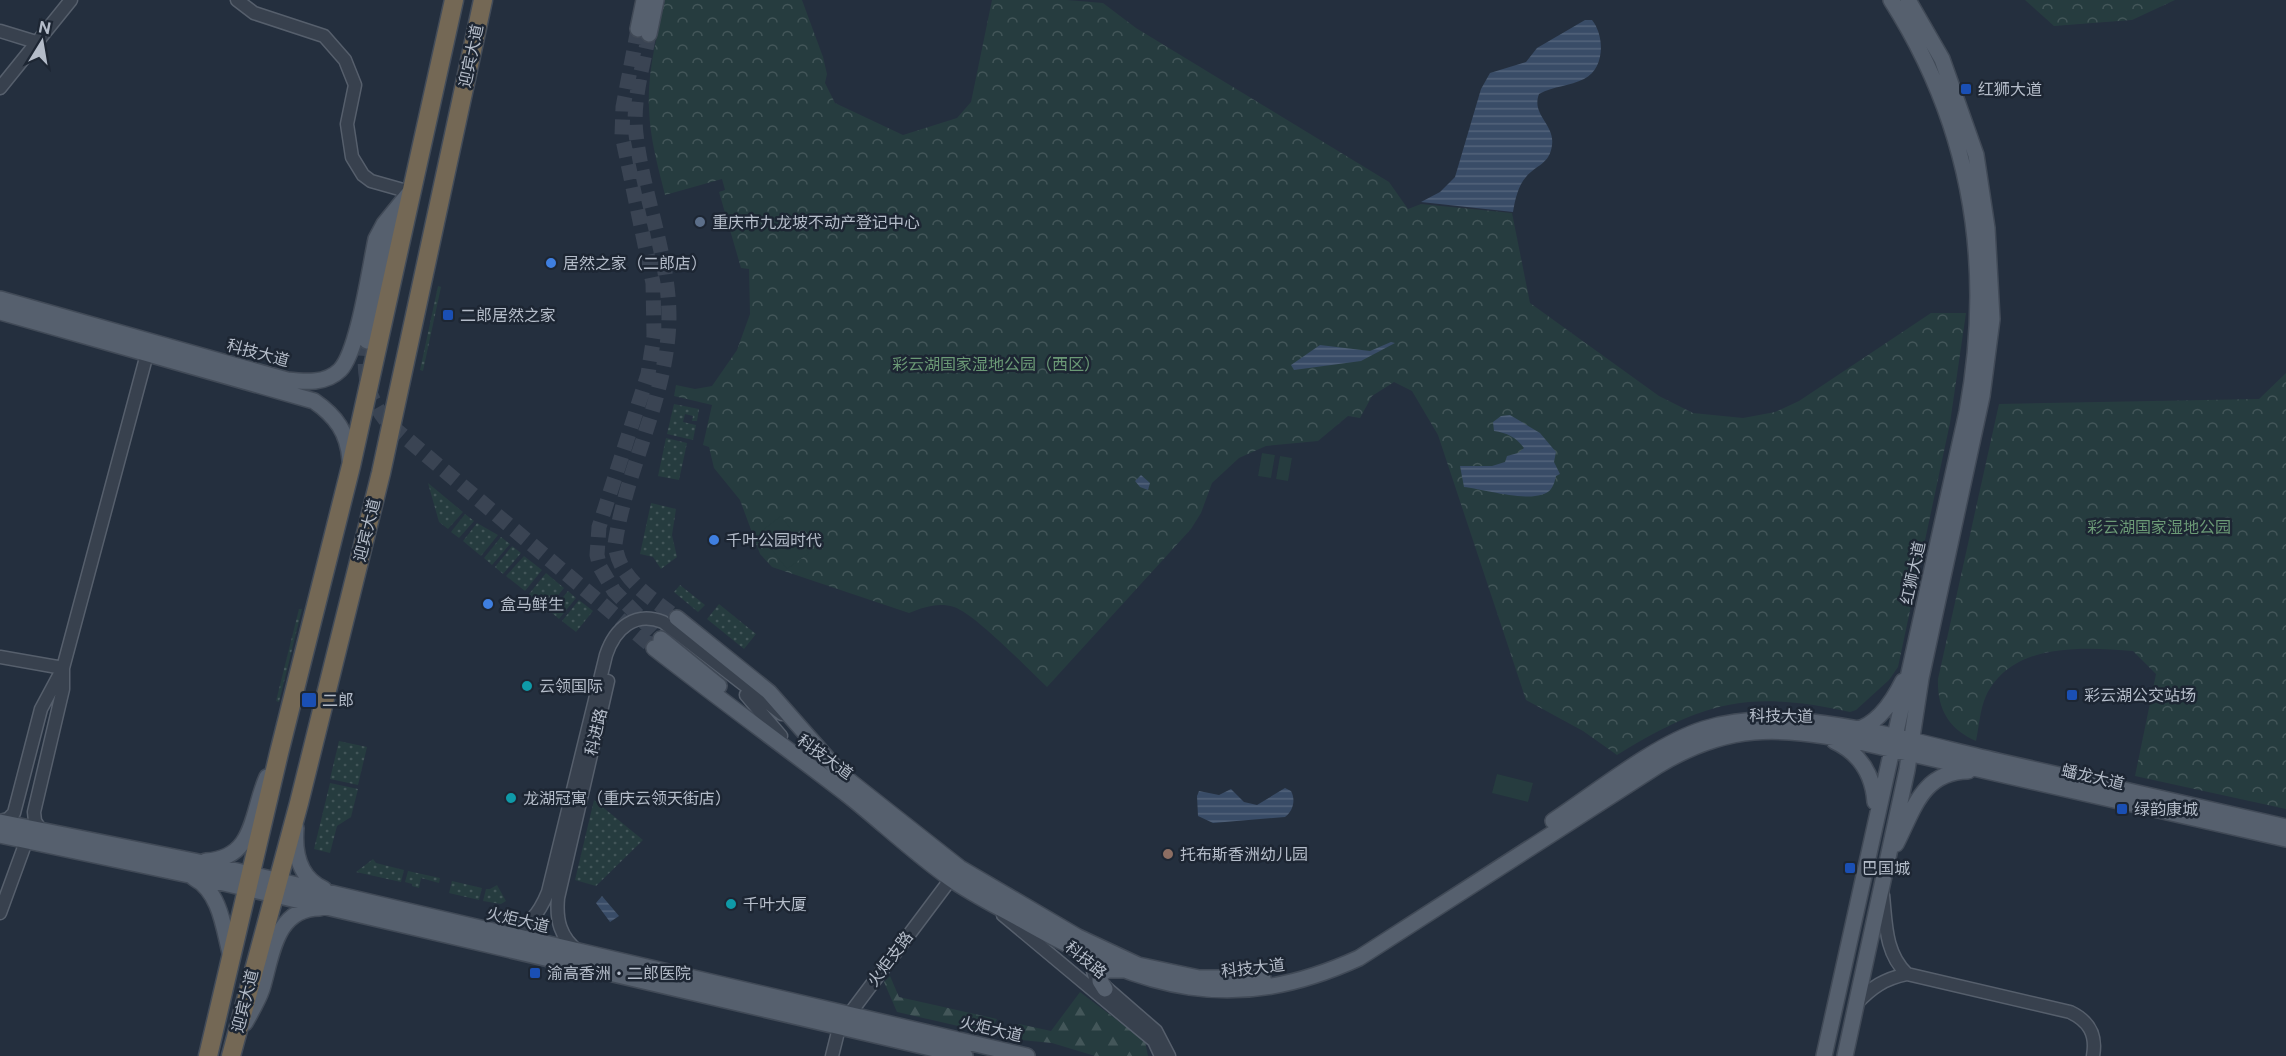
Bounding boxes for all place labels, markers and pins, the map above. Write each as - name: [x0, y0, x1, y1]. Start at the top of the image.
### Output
- place label: 红狮大道: [1978, 80, 2042, 99]
- marker: 红狮大道: [1959, 82, 1973, 96]
- place label: 重庆市九龙坡不动产登记中心: [712, 213, 920, 232]
- marker: 重庆市九龙坡不动产登记中心: [693, 215, 707, 229]
- place label: 居然之家（二郎店）: [563, 254, 707, 273]
- marker: 居然之家（二郎店）: [544, 256, 558, 270]
- place label: 二郎居然之家: [460, 306, 556, 325]
- marker: 二郎居然之家: [441, 308, 455, 322]
- place label: 千叶公园时代: [726, 531, 822, 550]
- marker: 千叶公园时代: [707, 533, 721, 547]
- place label: 盒马鲜生: [500, 595, 564, 614]
- marker: 盒马鲜生: [481, 597, 495, 611]
- place label: 云领国际: [539, 677, 603, 696]
- marker: 云领国际: [520, 679, 534, 693]
- place label: 彩云湖公交站场: [2084, 686, 2196, 705]
- marker: 彩云湖公交站场: [2065, 688, 2079, 702]
- marker: 二郎: [300, 691, 318, 709]
- place label: 二郎: [322, 691, 354, 710]
- place label: 龙湖冠寓（重庆云领天街店）: [523, 789, 731, 808]
- marker: 龙湖冠寓（重庆云领天街店）: [504, 791, 518, 805]
- place label: 绿韵康城: [2134, 800, 2198, 819]
- marker: 绿韵康城: [2115, 802, 2129, 816]
- place label: 托布斯香洲幼儿园: [1180, 845, 1308, 864]
- marker: 托布斯香洲幼儿园: [1161, 847, 1175, 861]
- place label: 巴国城: [1862, 859, 1910, 878]
- marker: 巴国城: [1843, 861, 1857, 875]
- place label: 千叶大厦: [743, 895, 807, 914]
- marker: 千叶大厦: [724, 897, 738, 911]
- place label: 渝高香洲‧二郎医院: [547, 964, 691, 983]
- marker: 渝高香洲‧二郎医院: [528, 966, 542, 980]

